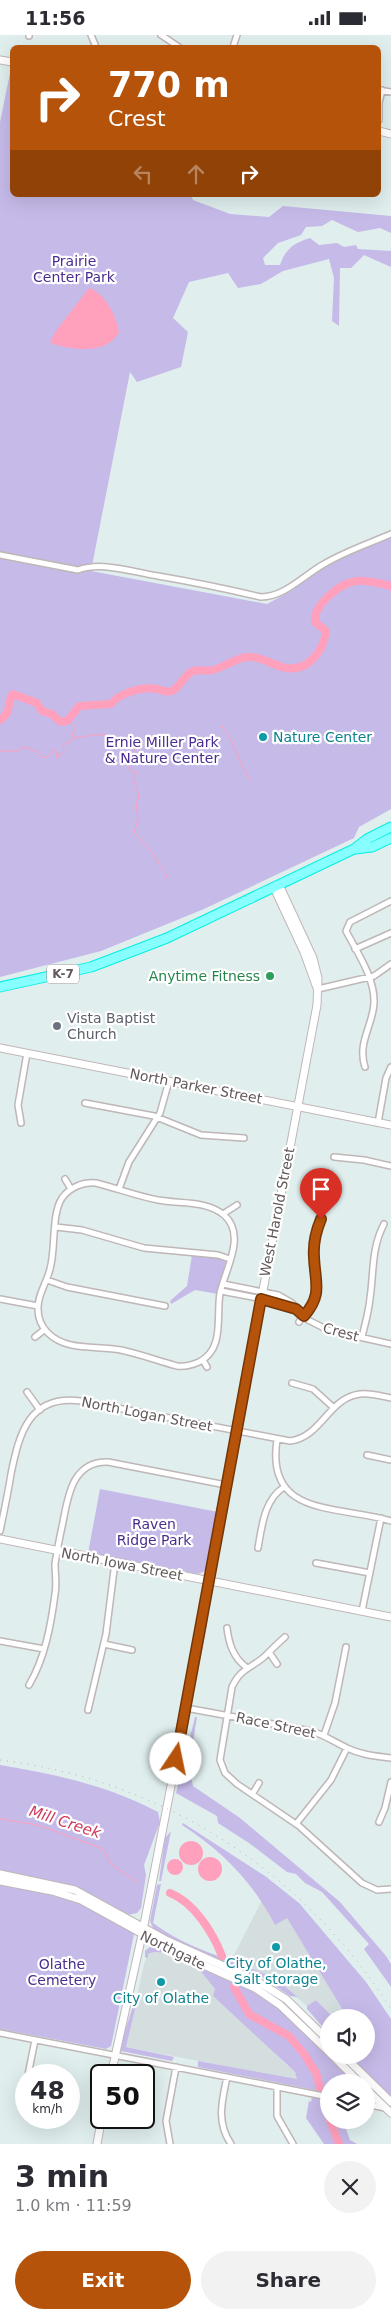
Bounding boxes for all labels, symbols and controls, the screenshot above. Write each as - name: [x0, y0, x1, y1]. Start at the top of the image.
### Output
- text: 11:56: [25, 7, 85, 29]
- icon: right: [25, 65, 90, 130]
- text: 770 m: [108, 65, 230, 105]
- text: Crest: [108, 106, 166, 131]
- icon: left: [129, 160, 157, 188]
- icon: ahead: [182, 160, 210, 188]
- icon: right: [235, 160, 263, 188]
- park label: Prairie Center Park: [33, 253, 116, 285]
- place label: Nature Center: [273, 729, 372, 745]
- marker: Nature Center: [257, 731, 269, 743]
- park label: Ernie Miller Park & Nature Center: [105, 734, 219, 766]
- road number: K-7: [47, 965, 79, 984]
- place label: Anytime Fitness: [149, 968, 260, 984]
- marker: Anytime Fitness: [264, 970, 276, 982]
- place label: Vista Baptist Church: [67, 1010, 156, 1042]
- marker: Vista Baptist Church: [51, 1020, 63, 1032]
- street label: North Parker Street: [128, 1065, 264, 1107]
- street label: West Harold Street: [257, 1145, 298, 1278]
- pin: [300, 1168, 342, 1219]
- icon: arrive: [307, 1175, 335, 1203]
- street label: Crest: [321, 1320, 361, 1345]
- street label: North Logan Street: [80, 1393, 214, 1435]
- park label: Raven Ridge Park: [117, 1516, 192, 1548]
- street label: North Iowa Street: [60, 1544, 185, 1584]
- street label: Race Street: [235, 1709, 318, 1741]
- position arrow: [149, 1732, 201, 1784]
- water label: Mill Creek: [27, 1802, 104, 1842]
- street label: Northgate: [138, 1927, 208, 1973]
- marker: City of Olathe, Salt storage: [270, 1941, 282, 1953]
- place label: City of Olathe, Salt storage: [226, 1955, 326, 1987]
- park label: Olathe Cemetery: [28, 1956, 96, 1988]
- marker: City of Olathe: [155, 1976, 167, 1988]
- place label: City of Olathe: [113, 1990, 209, 2006]
- map controls: [320, 2009, 375, 2129]
- button: sound: [320, 2009, 375, 2064]
- speed limit sign: 50: [90, 2064, 155, 2129]
- button: layers: [320, 2074, 375, 2129]
- text: 48: [30, 2076, 65, 2105]
- text: km/h: [32, 2102, 63, 2116]
- text: 3 min: [15, 2159, 109, 2194]
- button: close: [324, 2161, 376, 2213]
- text: 1.0 km · 11:59: [15, 2196, 132, 2215]
- button: Exit: [15, 2251, 191, 2309]
- button: Share: [201, 2251, 376, 2309]

